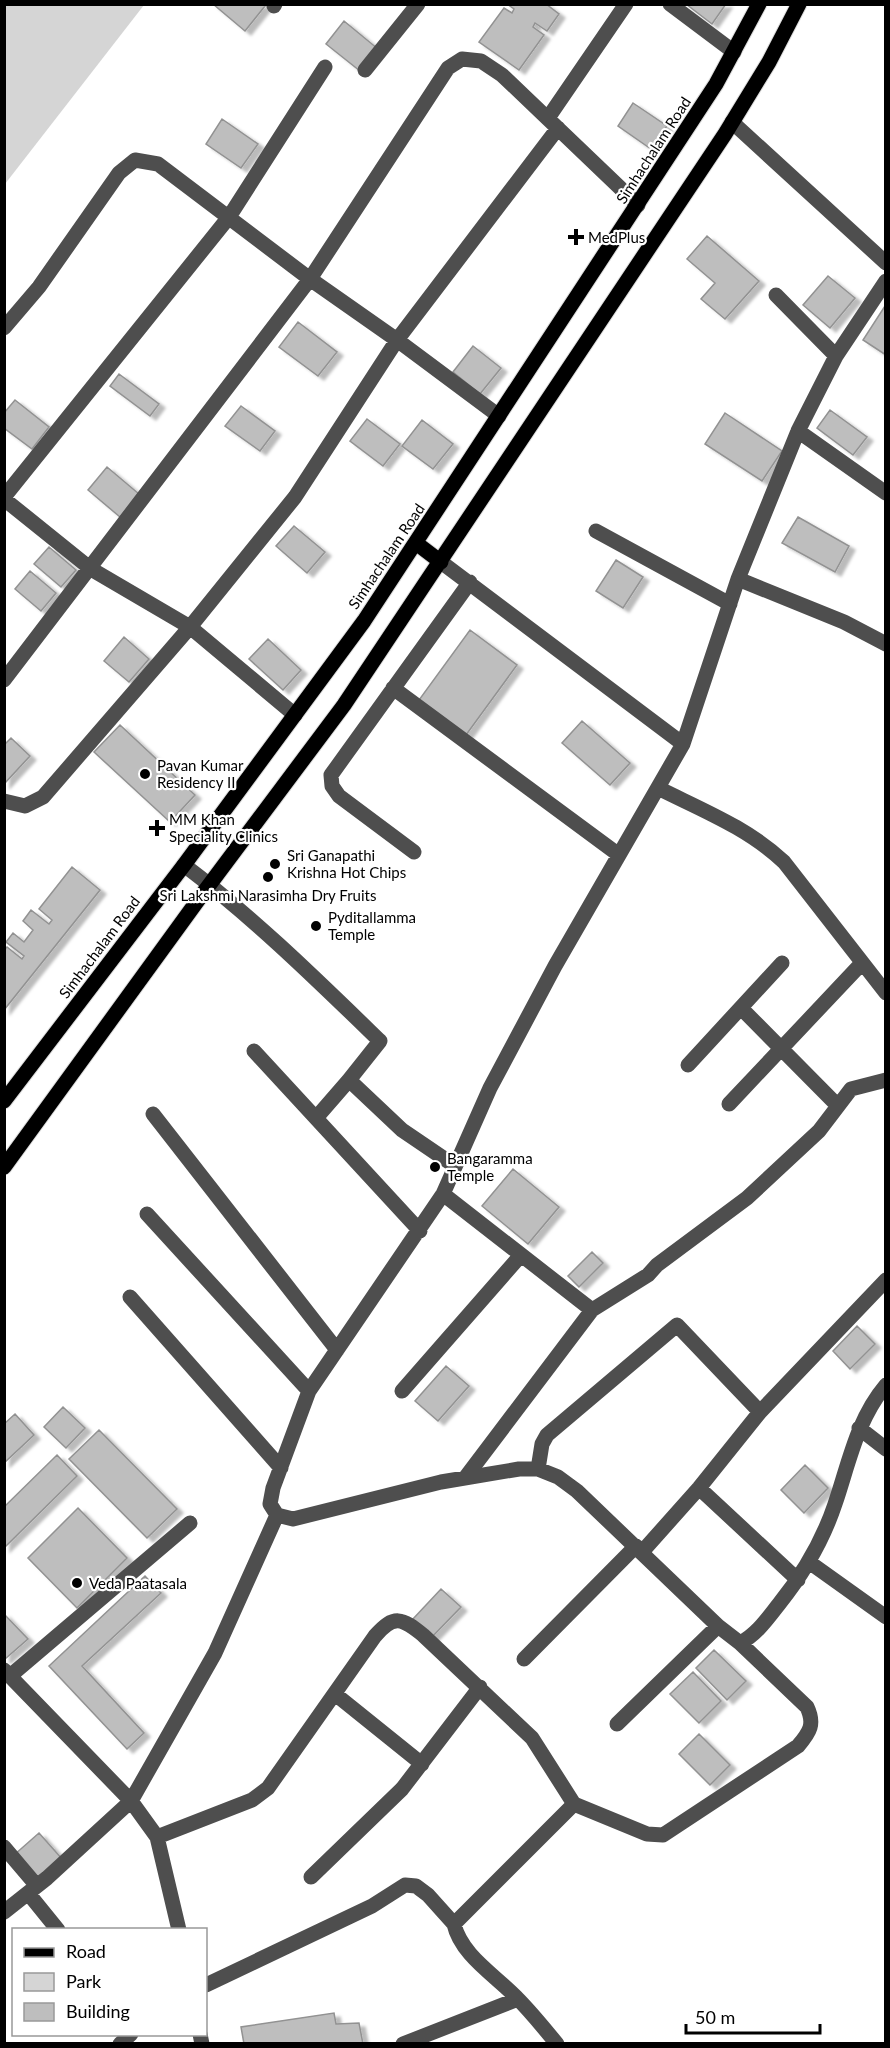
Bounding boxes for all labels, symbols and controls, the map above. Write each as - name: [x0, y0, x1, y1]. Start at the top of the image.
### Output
- street label: Simhachalam Road: [612, 93, 694, 207]
- place label: MedPlus: [588, 228, 645, 246]
- marker: MedPlus: [569, 230, 583, 244]
- street label: Simhachalam Road: [344, 500, 428, 612]
- place label: Pavan Kumar Residency II: [157, 756, 244, 791]
- marker: Pavan Kumar Residency II: [138, 767, 152, 781]
- place label: MM Khan Speciality Clinics: [169, 810, 278, 845]
- marker: MM Khan Speciality Clinics: [150, 821, 164, 835]
- place label: Sri Ganapathi Krishna Hot Chips: [287, 846, 406, 881]
- marker: Sri Ganapathi Krishna Hot Chips: [268, 857, 282, 871]
- marker: Sri Lakshmi Narasimha Dry Fruits: [261, 870, 275, 884]
- place label: Sri Lakshmi Narasimha Dry Fruits: [160, 886, 376, 904]
- street label: Simhachalam Road: [55, 892, 143, 1002]
- place label: Pyditallamma Temple: [328, 908, 416, 943]
- marker: Pyditallamma Temple: [309, 919, 323, 933]
- place label: Bangaramma Temple: [447, 1149, 533, 1184]
- marker: Bangaramma Temple: [428, 1160, 442, 1174]
- place label: Veda Paatasala: [89, 1574, 187, 1592]
- marker: Veda Paatasala: [70, 1576, 84, 1590]
- legend: [12, 1928, 207, 2036]
- text: Road: [66, 1940, 106, 1962]
- text: Park: [66, 1970, 102, 1992]
- scale bar: [686, 1997, 820, 2035]
- text: Building: [66, 2000, 130, 2022]
- text: 50 m: [695, 2006, 735, 2028]

